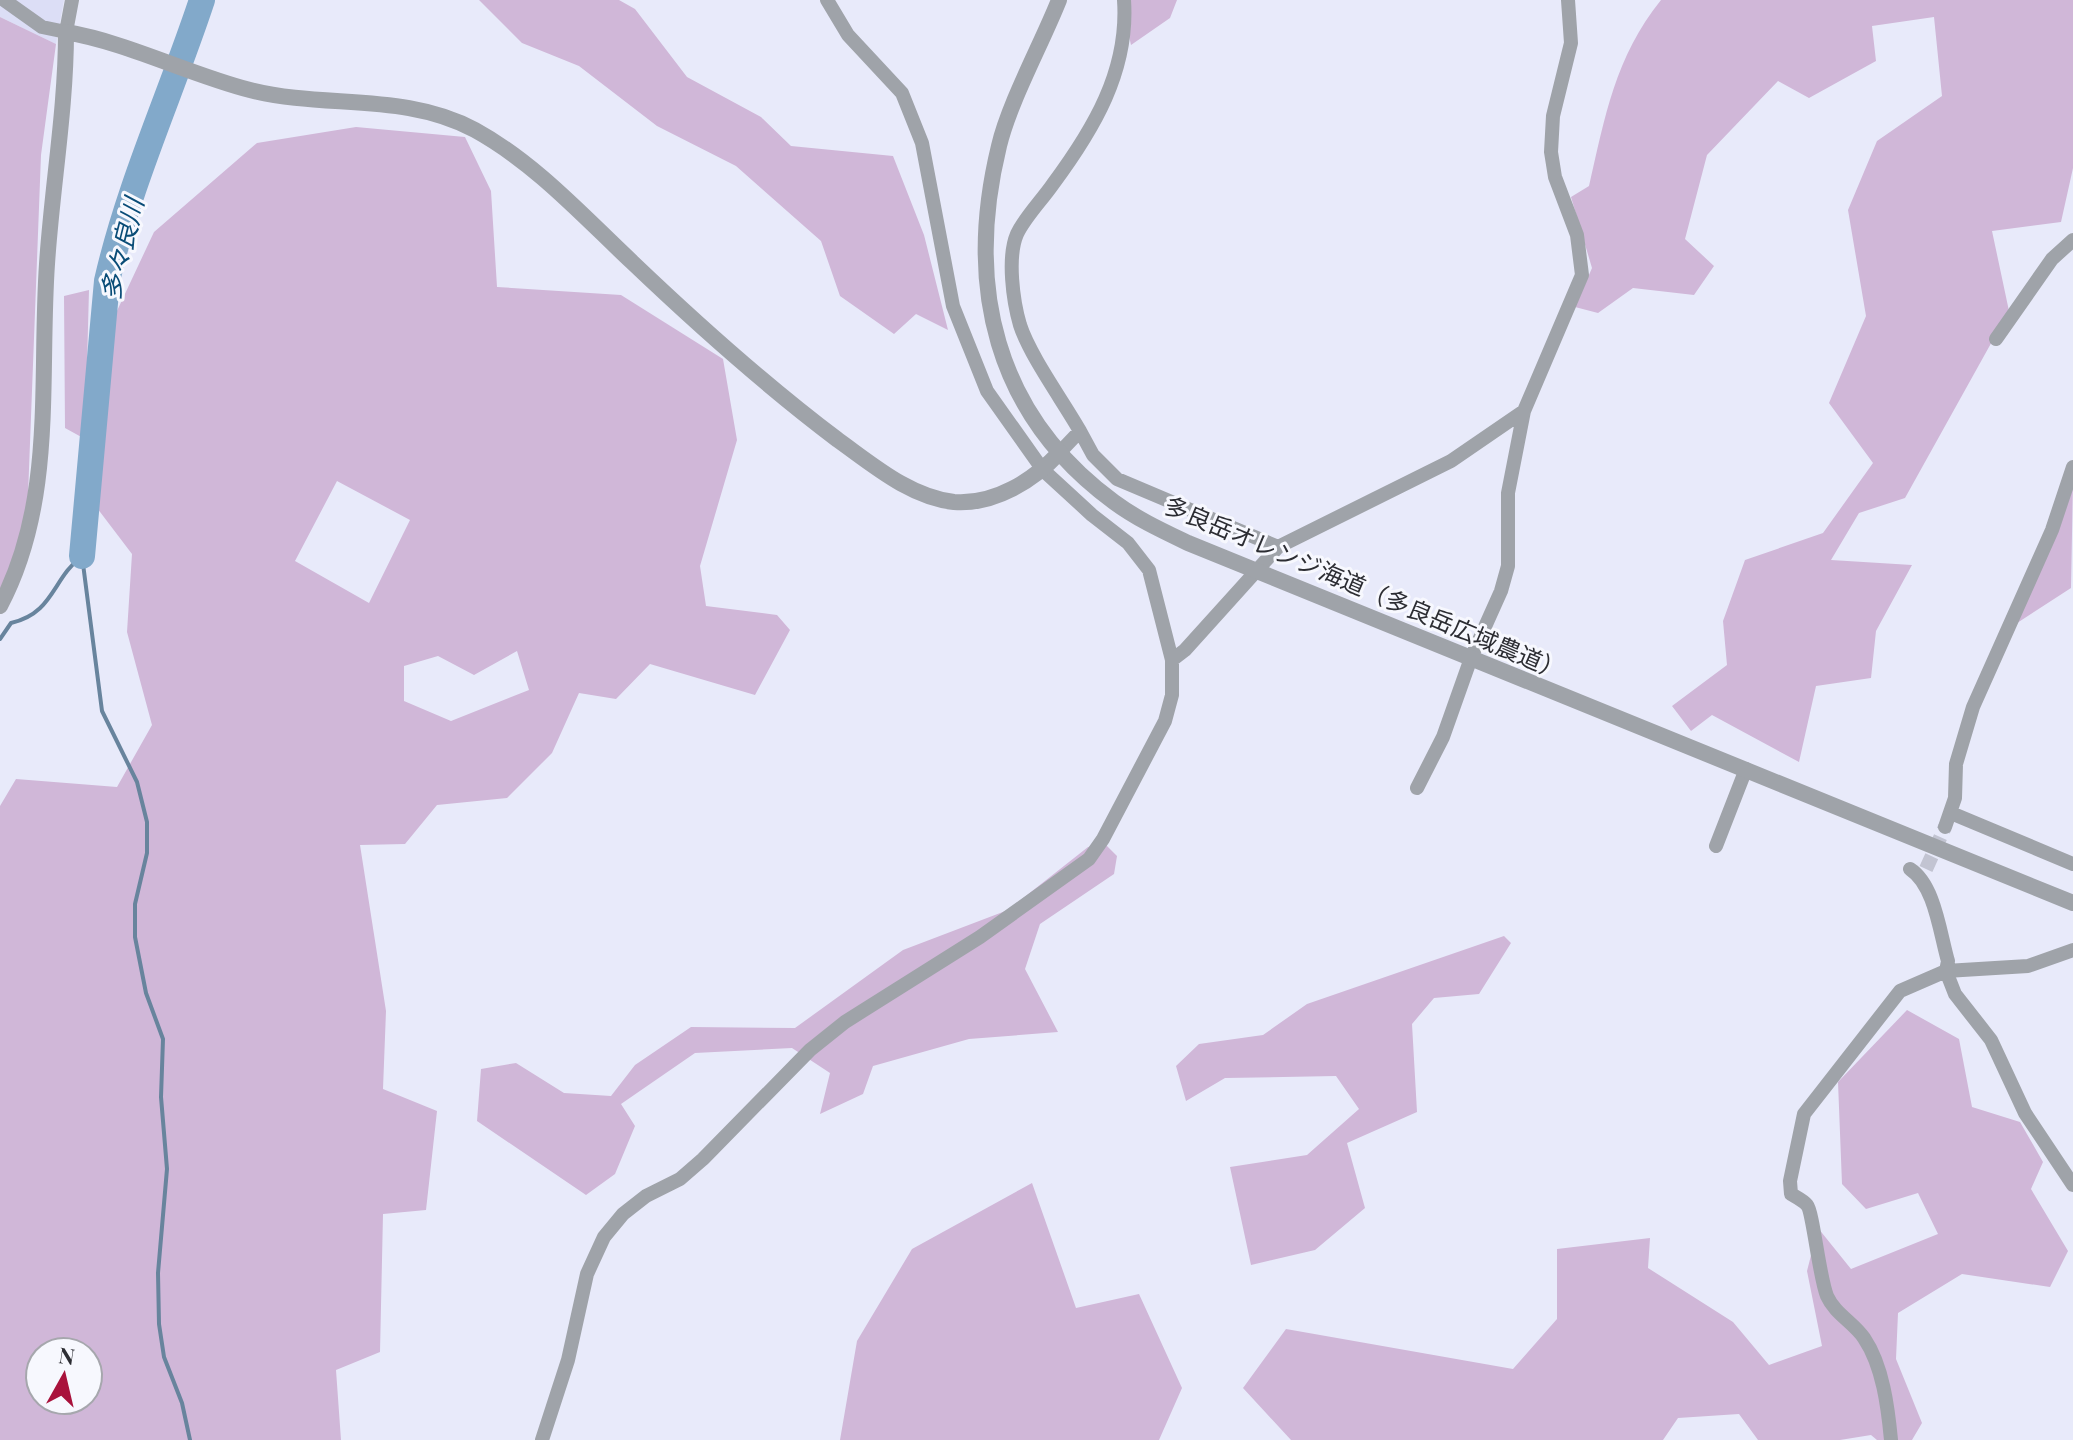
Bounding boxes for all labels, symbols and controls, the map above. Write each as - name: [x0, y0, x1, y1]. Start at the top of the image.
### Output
- water label: 多々良川: [91, 191, 151, 304]
- street label: 多良岳オレンジ海道（多良岳広域農道）: [1160, 488, 1570, 686]
- north arrow: [24, 1336, 104, 1416]
- text: N: [57, 1339, 77, 1371]

